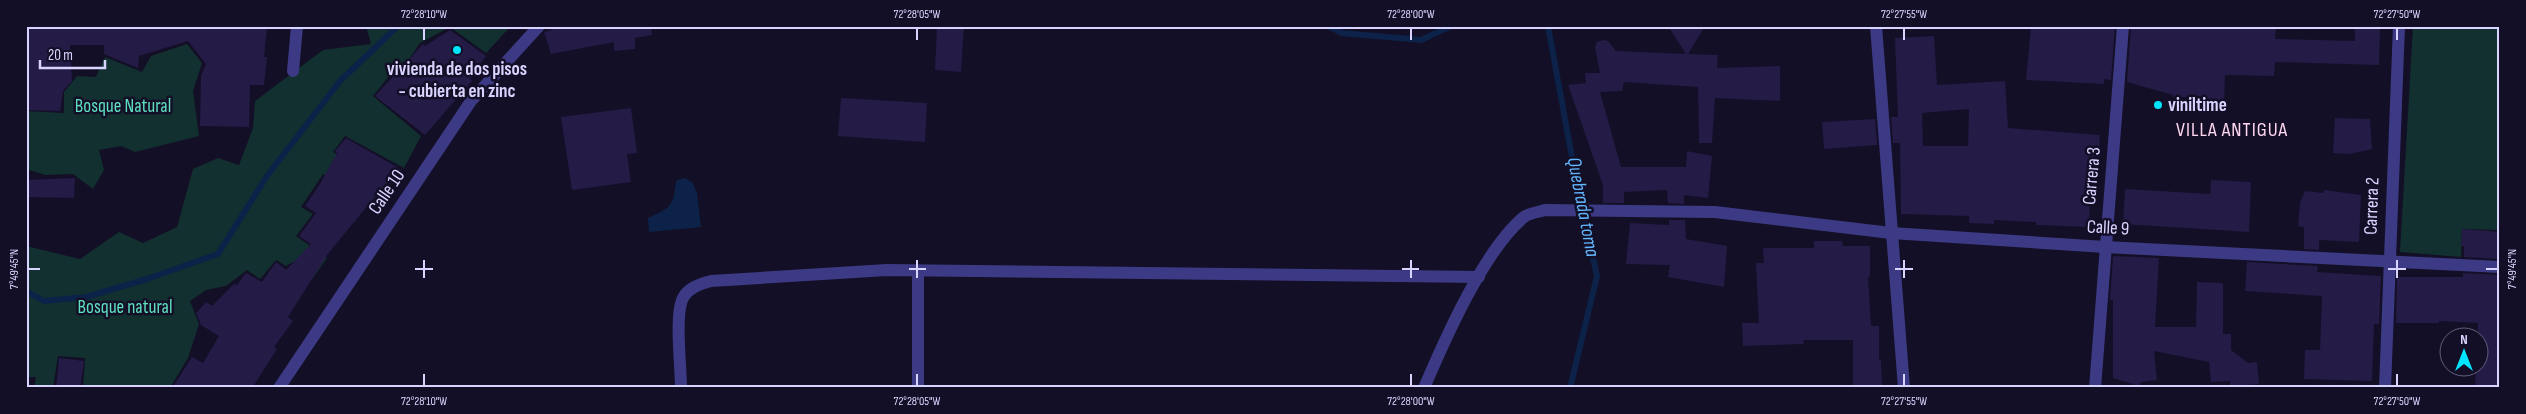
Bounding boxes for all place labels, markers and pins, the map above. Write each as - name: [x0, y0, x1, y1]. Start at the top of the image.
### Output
- marker: vivienda de dos pisos - cubierta en zinc: [451, 44, 463, 56]
- place label: vivienda de dos pisos - cubierta en zinc: [387, 58, 527, 103]
- place label: viniltime: [2168, 94, 2227, 117]
- marker: viniltime: [2152, 99, 2164, 111]

